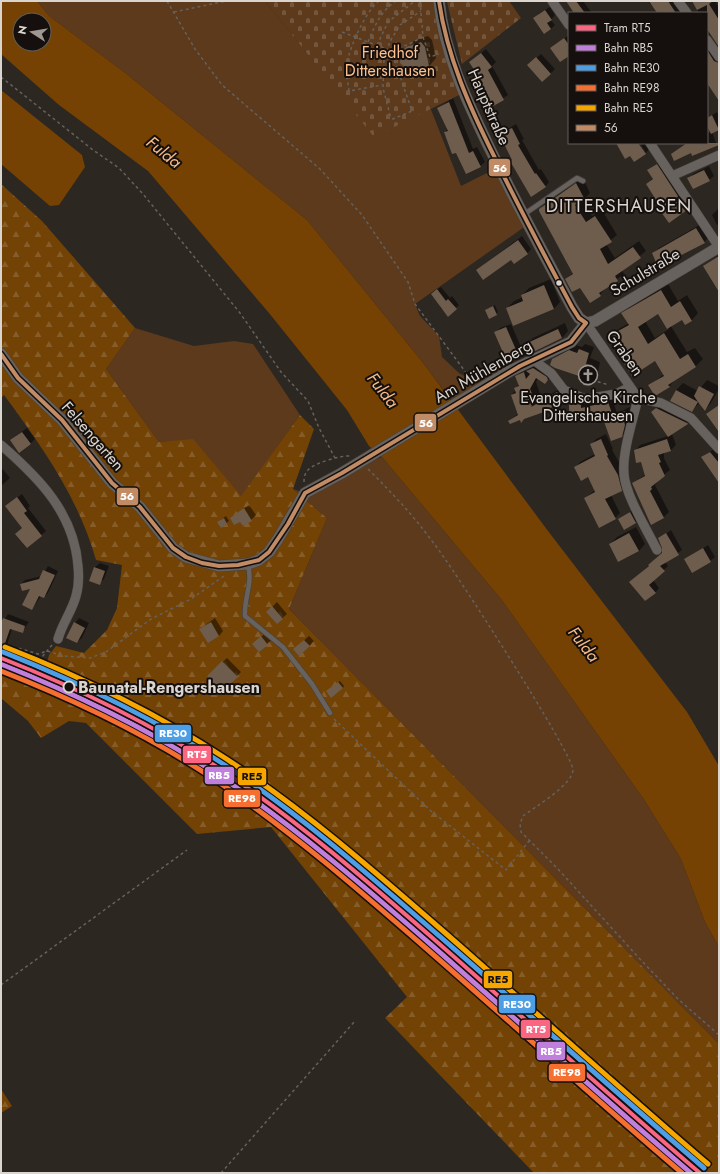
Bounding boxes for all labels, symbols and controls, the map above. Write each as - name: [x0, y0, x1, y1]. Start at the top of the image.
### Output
- north arrow: [12, 12, 52, 52]
- legend: [568, 12, 708, 144]
- text: Tram RT5: [604, 19, 651, 37]
- text: N: [13, 24, 31, 36]
- text: Bahn RB5: [604, 39, 653, 57]
- park label: Friedhof Dittershausen: [345, 41, 435, 82]
- text: Bahn RE30: [604, 59, 660, 77]
- street label: Hauptstraße: [462, 65, 516, 149]
- text: Bahn RE98: [604, 79, 659, 97]
- text: Bahn RE5: [604, 99, 653, 117]
- text: 56: [604, 119, 618, 137]
- water label: Fulda: [141, 130, 187, 174]
- line badge: 56: [488, 158, 511, 177]
- text: 56: [493, 160, 507, 176]
- district label: DITTERSHAUSEN: [546, 193, 692, 219]
- street label: Schulstraße: [606, 242, 684, 302]
- unlabelled marker: [554, 278, 564, 288]
- street label: Graben: [601, 325, 649, 381]
- street label: Am Mühlenberg: [430, 334, 536, 408]
- church icon: Evangelische Kirche Dittershausen: [577, 364, 599, 386]
- water label: Fulda: [361, 367, 405, 413]
- place label: Evangelische Kirche Dittershausen: [520, 386, 656, 427]
- street label: Felsengarten: [56, 396, 130, 476]
- line badge: 56: [414, 413, 437, 432]
- text: 56: [419, 415, 433, 431]
- line badge: 56: [116, 487, 139, 506]
- text: 56: [120, 488, 134, 504]
- water label: Fulda: [562, 621, 606, 667]
- place label: Baunatal-Rengershausen: [78, 676, 260, 699]
- marker: Baunatal-Rengershausen: [62, 680, 76, 694]
- line badge: RE30: [154, 724, 192, 743]
- text: RE30: [159, 725, 187, 741]
- line badge: RT5: [182, 745, 212, 764]
- text: RT5: [187, 746, 207, 762]
- line badge: RB5: [204, 766, 235, 785]
- text: RB5: [208, 767, 230, 783]
- line badge: RE5: [237, 767, 267, 786]
- text: RE5: [242, 768, 262, 784]
- line badge: RE98: [223, 789, 261, 808]
- text: RE98: [228, 790, 256, 806]
- line badge: RE5: [483, 970, 513, 989]
- text: RE5: [488, 971, 508, 987]
- line badge: RE30: [498, 994, 536, 1014]
- text: RE30: [503, 996, 531, 1012]
- line badge: RT5: [520, 1019, 551, 1039]
- text: RT5: [526, 1021, 546, 1037]
- line badge: RB5: [536, 1041, 566, 1061]
- text: RB5: [540, 1043, 562, 1059]
- line badge: RE98: [548, 1063, 586, 1082]
- text: RE98: [553, 1064, 581, 1080]

